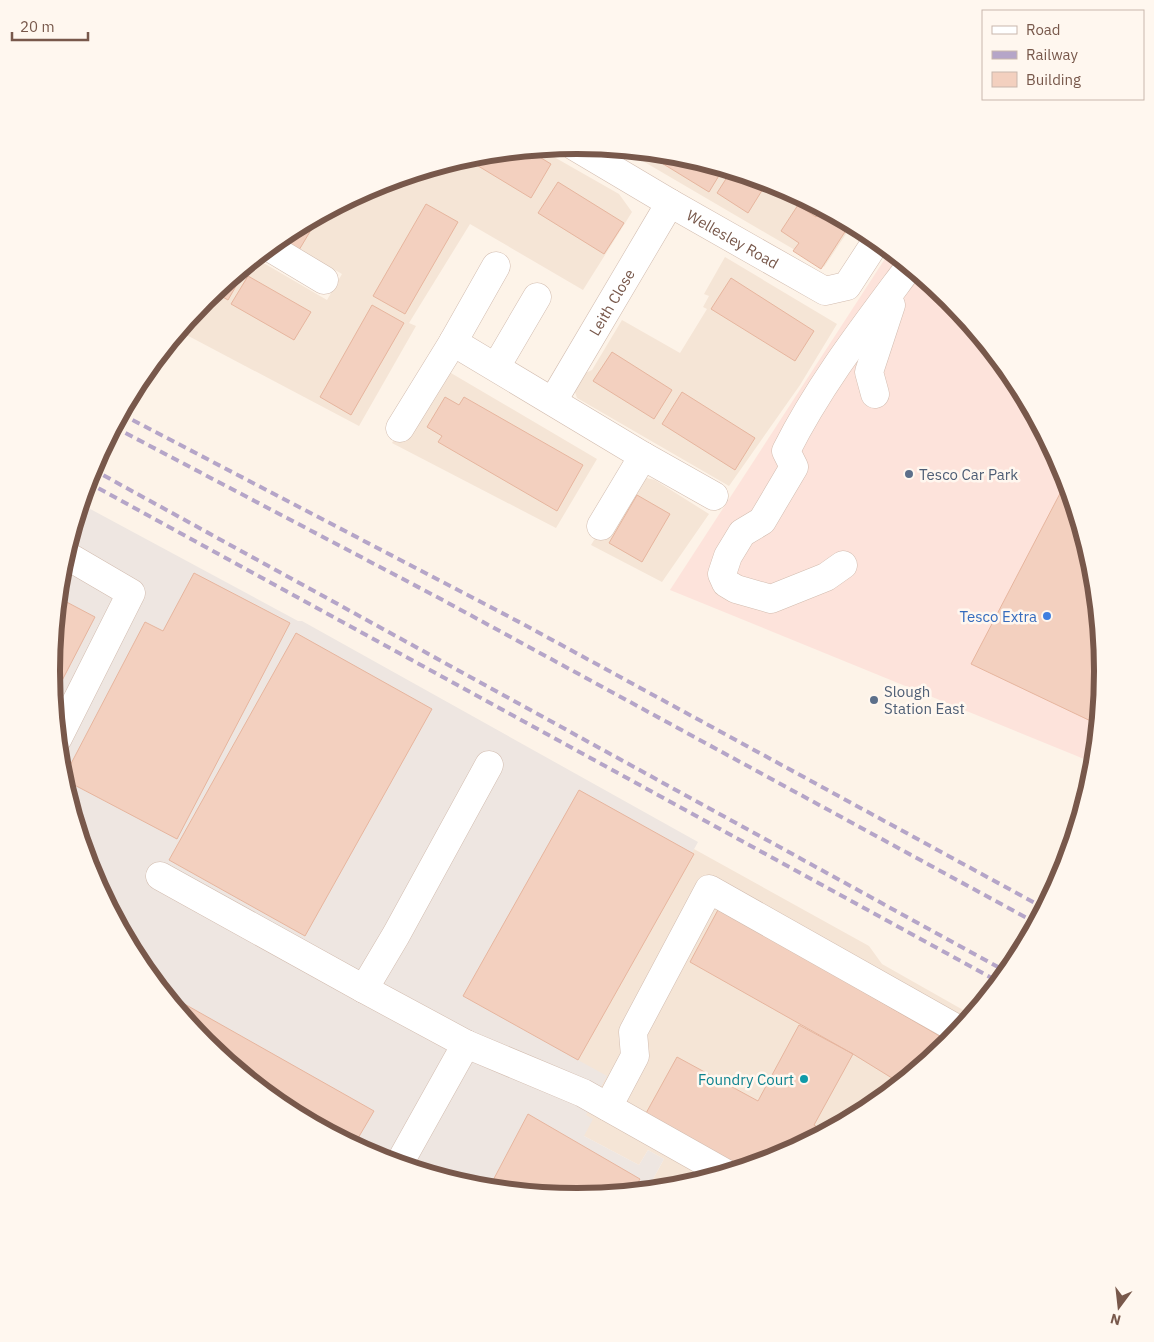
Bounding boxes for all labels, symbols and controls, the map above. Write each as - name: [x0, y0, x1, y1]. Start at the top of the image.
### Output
- scale bar: [12, 10, 89, 42]
- legend: [982, 10, 1144, 100]
- text: 20 m: [20, 17, 55, 36]
- text: Road: [1026, 20, 1061, 39]
- text: Railway: [1026, 45, 1079, 64]
- text: Building: [1026, 70, 1081, 89]
- street label: Wellesley Road: [683, 205, 782, 272]
- street label: Leith Close: [584, 265, 639, 339]
- place label: Tesco Car Park: [919, 465, 1018, 484]
- marker: Tesco Car Park: [903, 468, 915, 480]
- place label: Tesco Extra: [959, 607, 1037, 626]
- marker: Tesco Extra: [1041, 610, 1053, 622]
- place label: Slough Station East: [884, 682, 965, 718]
- marker: Slough Station East: [868, 694, 880, 706]
- place label: Foundry Court: [698, 1070, 794, 1089]
- marker: Foundry Court: [798, 1073, 810, 1085]
- north arrow: [1094, 1282, 1144, 1332]
- text: N: [1108, 1310, 1123, 1330]

